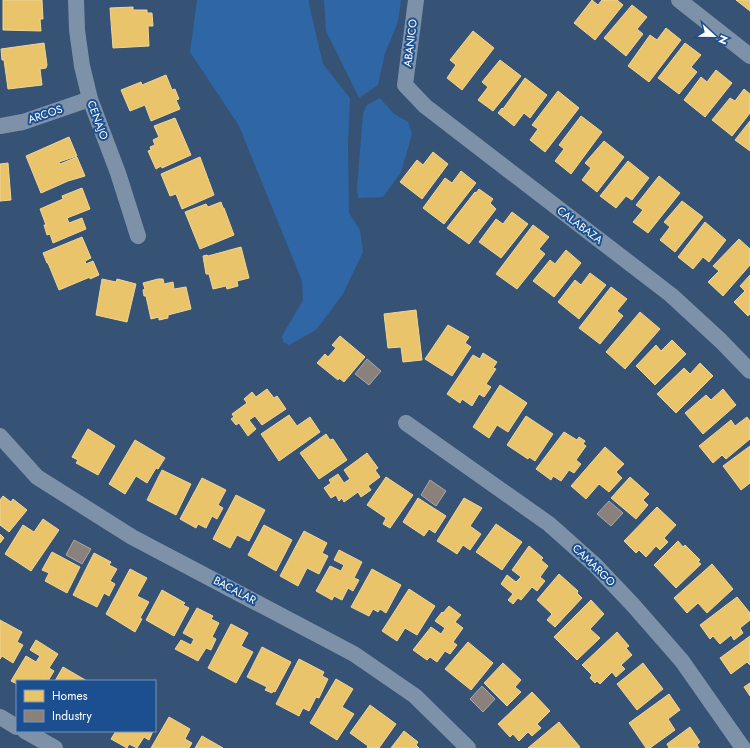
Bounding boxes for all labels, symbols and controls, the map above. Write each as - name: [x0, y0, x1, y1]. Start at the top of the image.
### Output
- north arrow: [694, 16, 734, 56]
- street label: ABANICO: [399, 18, 421, 68]
- text: N: [714, 33, 732, 47]
- street label: CENAJO: [84, 98, 113, 142]
- street label: ARCOS: [26, 101, 64, 127]
- street label: CALABAZA: [554, 202, 607, 248]
- street label: CAMARGO: [569, 540, 619, 590]
- street label: BACALAR: [211, 572, 260, 608]
- legend: [16, 680, 156, 732]
- text: Homes: [52, 687, 88, 705]
- text: Industry: [52, 707, 93, 725]

